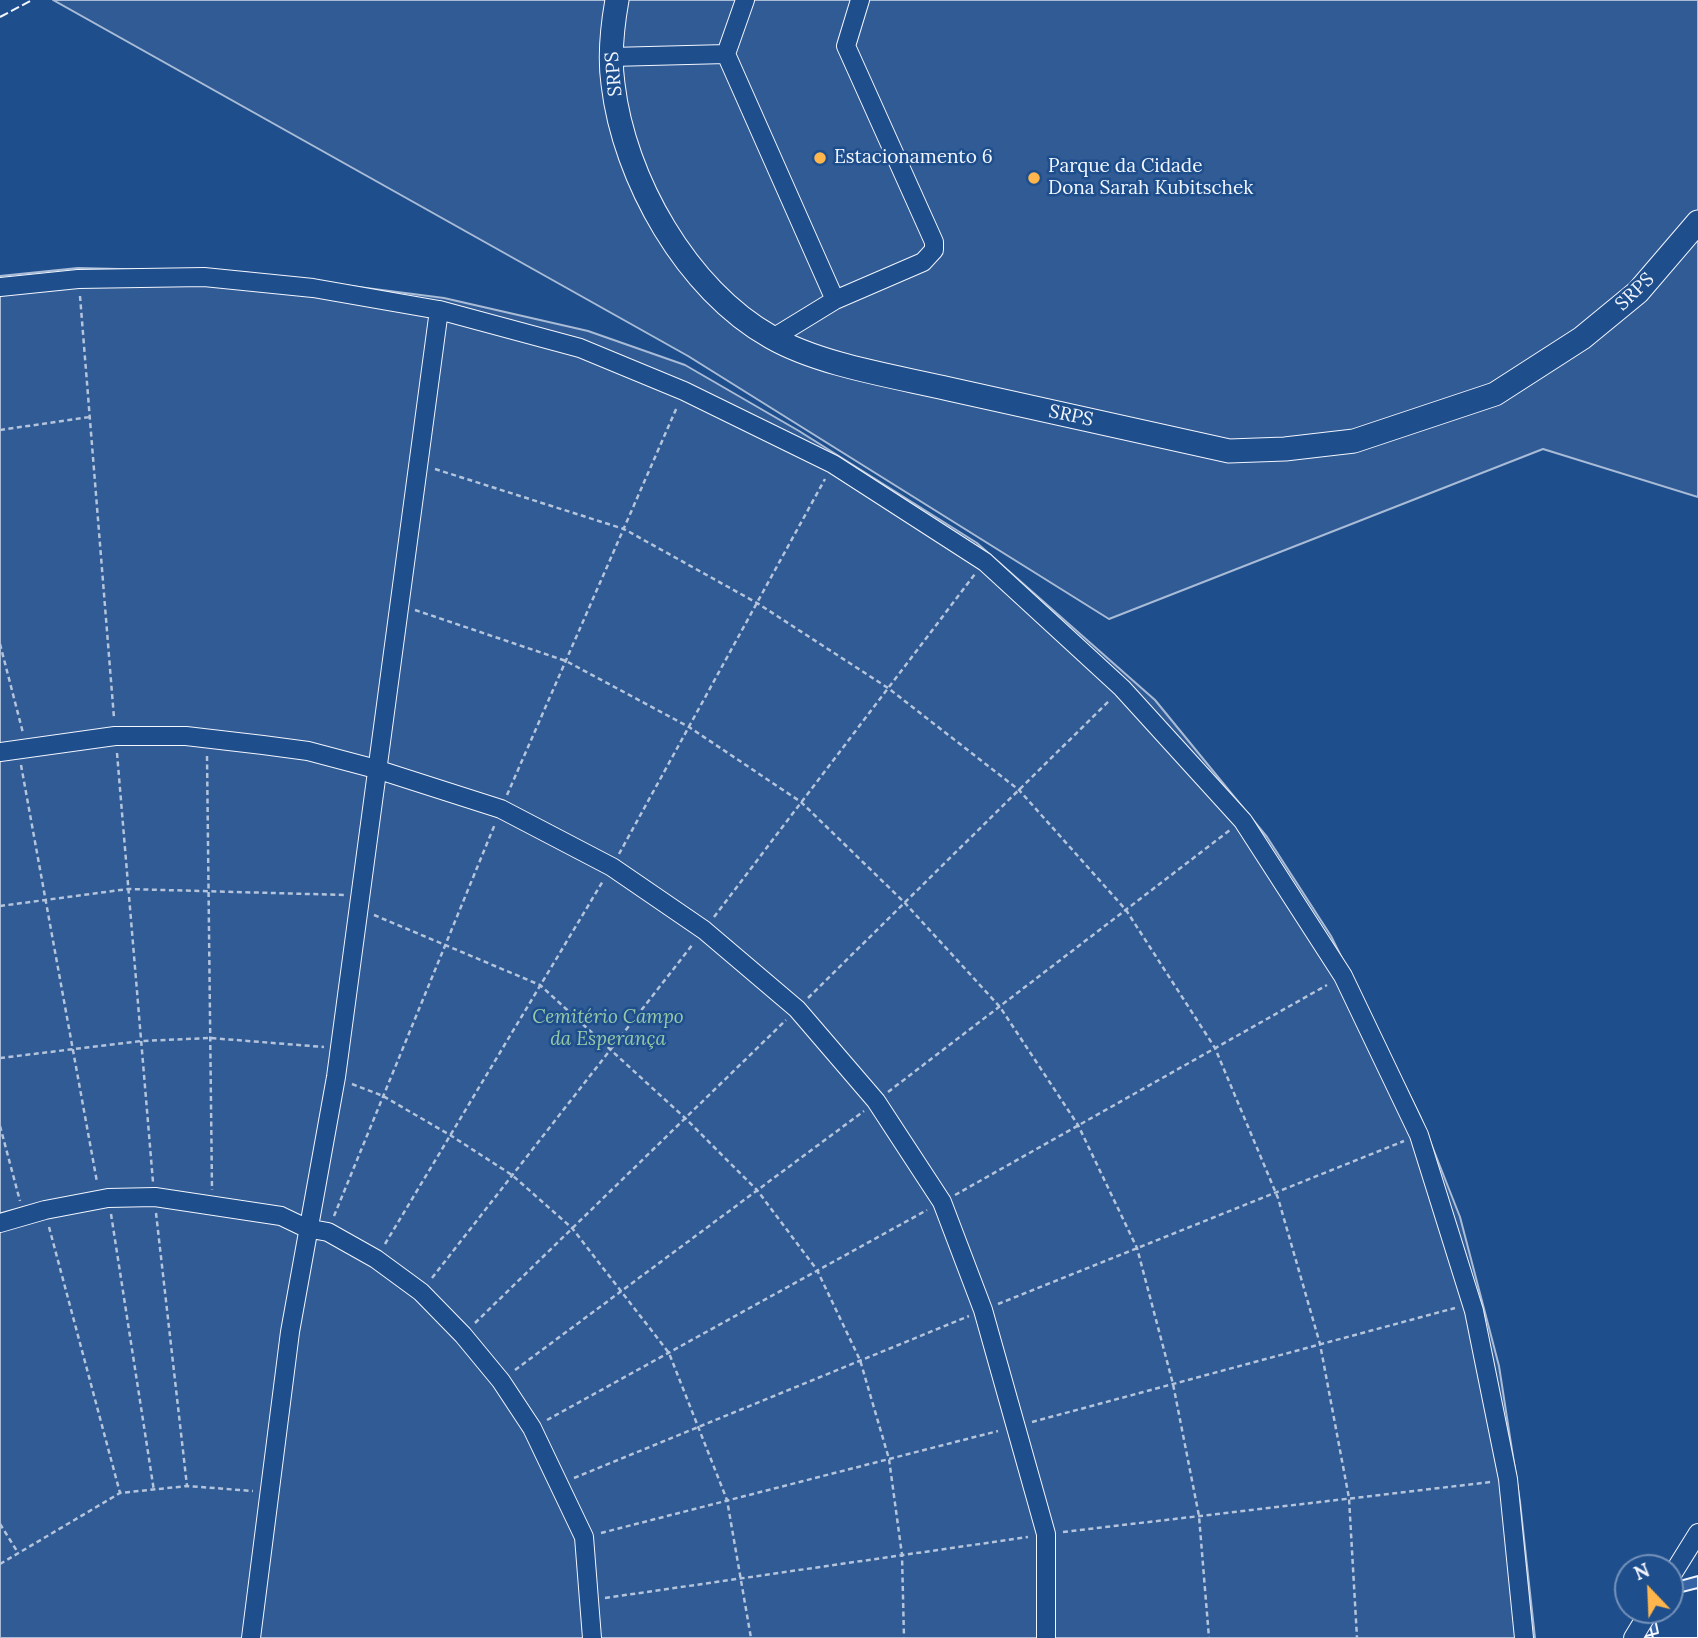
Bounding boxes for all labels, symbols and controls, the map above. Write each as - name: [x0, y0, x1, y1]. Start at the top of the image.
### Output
- street label: SRPS: [601, 51, 627, 97]
- place label: Estacionamento 6: [834, 147, 993, 169]
- marker: Estacionamento 6: [812, 150, 828, 166]
- place label: Parque da Cidade Dona Sarah Kubitschek: [1048, 156, 1253, 200]
- marker: Parque da Cidade Dona Sarah Kubitschek: [1026, 170, 1042, 186]
- street label: SRPS: [1611, 268, 1659, 316]
- street label: SRPS: [1047, 400, 1095, 432]
- park label: Cemitério Campo da Esperança: [532, 1007, 684, 1051]
- north arrow: [1614, 1554, 1684, 1624]
- text: N: [1630, 1558, 1653, 1585]

